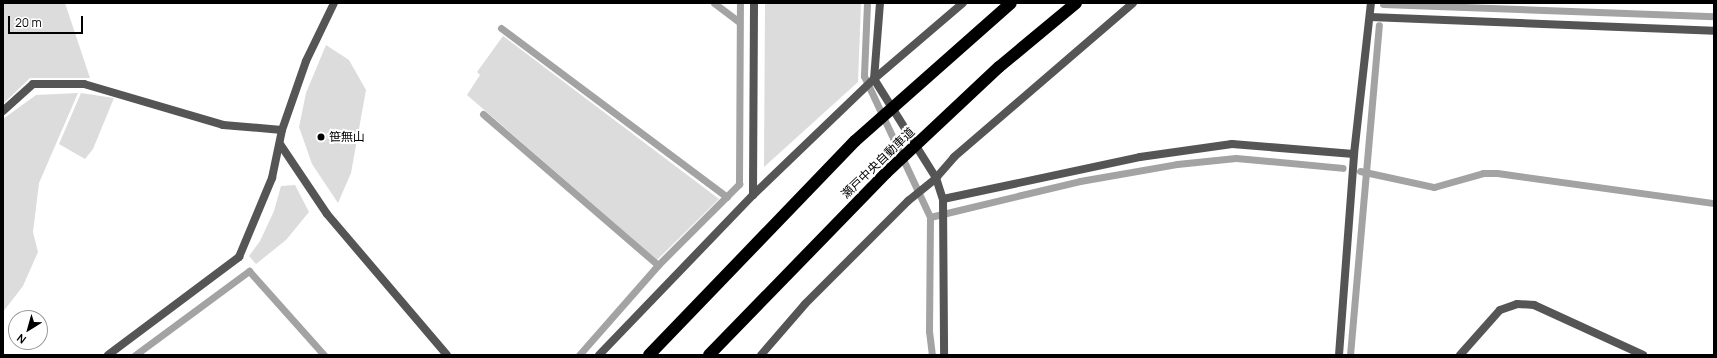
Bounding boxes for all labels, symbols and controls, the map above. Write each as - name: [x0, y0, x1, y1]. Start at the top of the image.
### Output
- scale bar: [10, 8, 85, 34]
- text: 20 m: [15, 14, 42, 31]
- street label: 瀬戸中央自動車道: [838, 124, 918, 202]
- place label: 笹無山: [329, 130, 365, 144]
- marker: 笹無山: [316, 132, 326, 142]
- north arrow: [8, 310, 48, 350]
- text: N: [13, 331, 29, 348]

